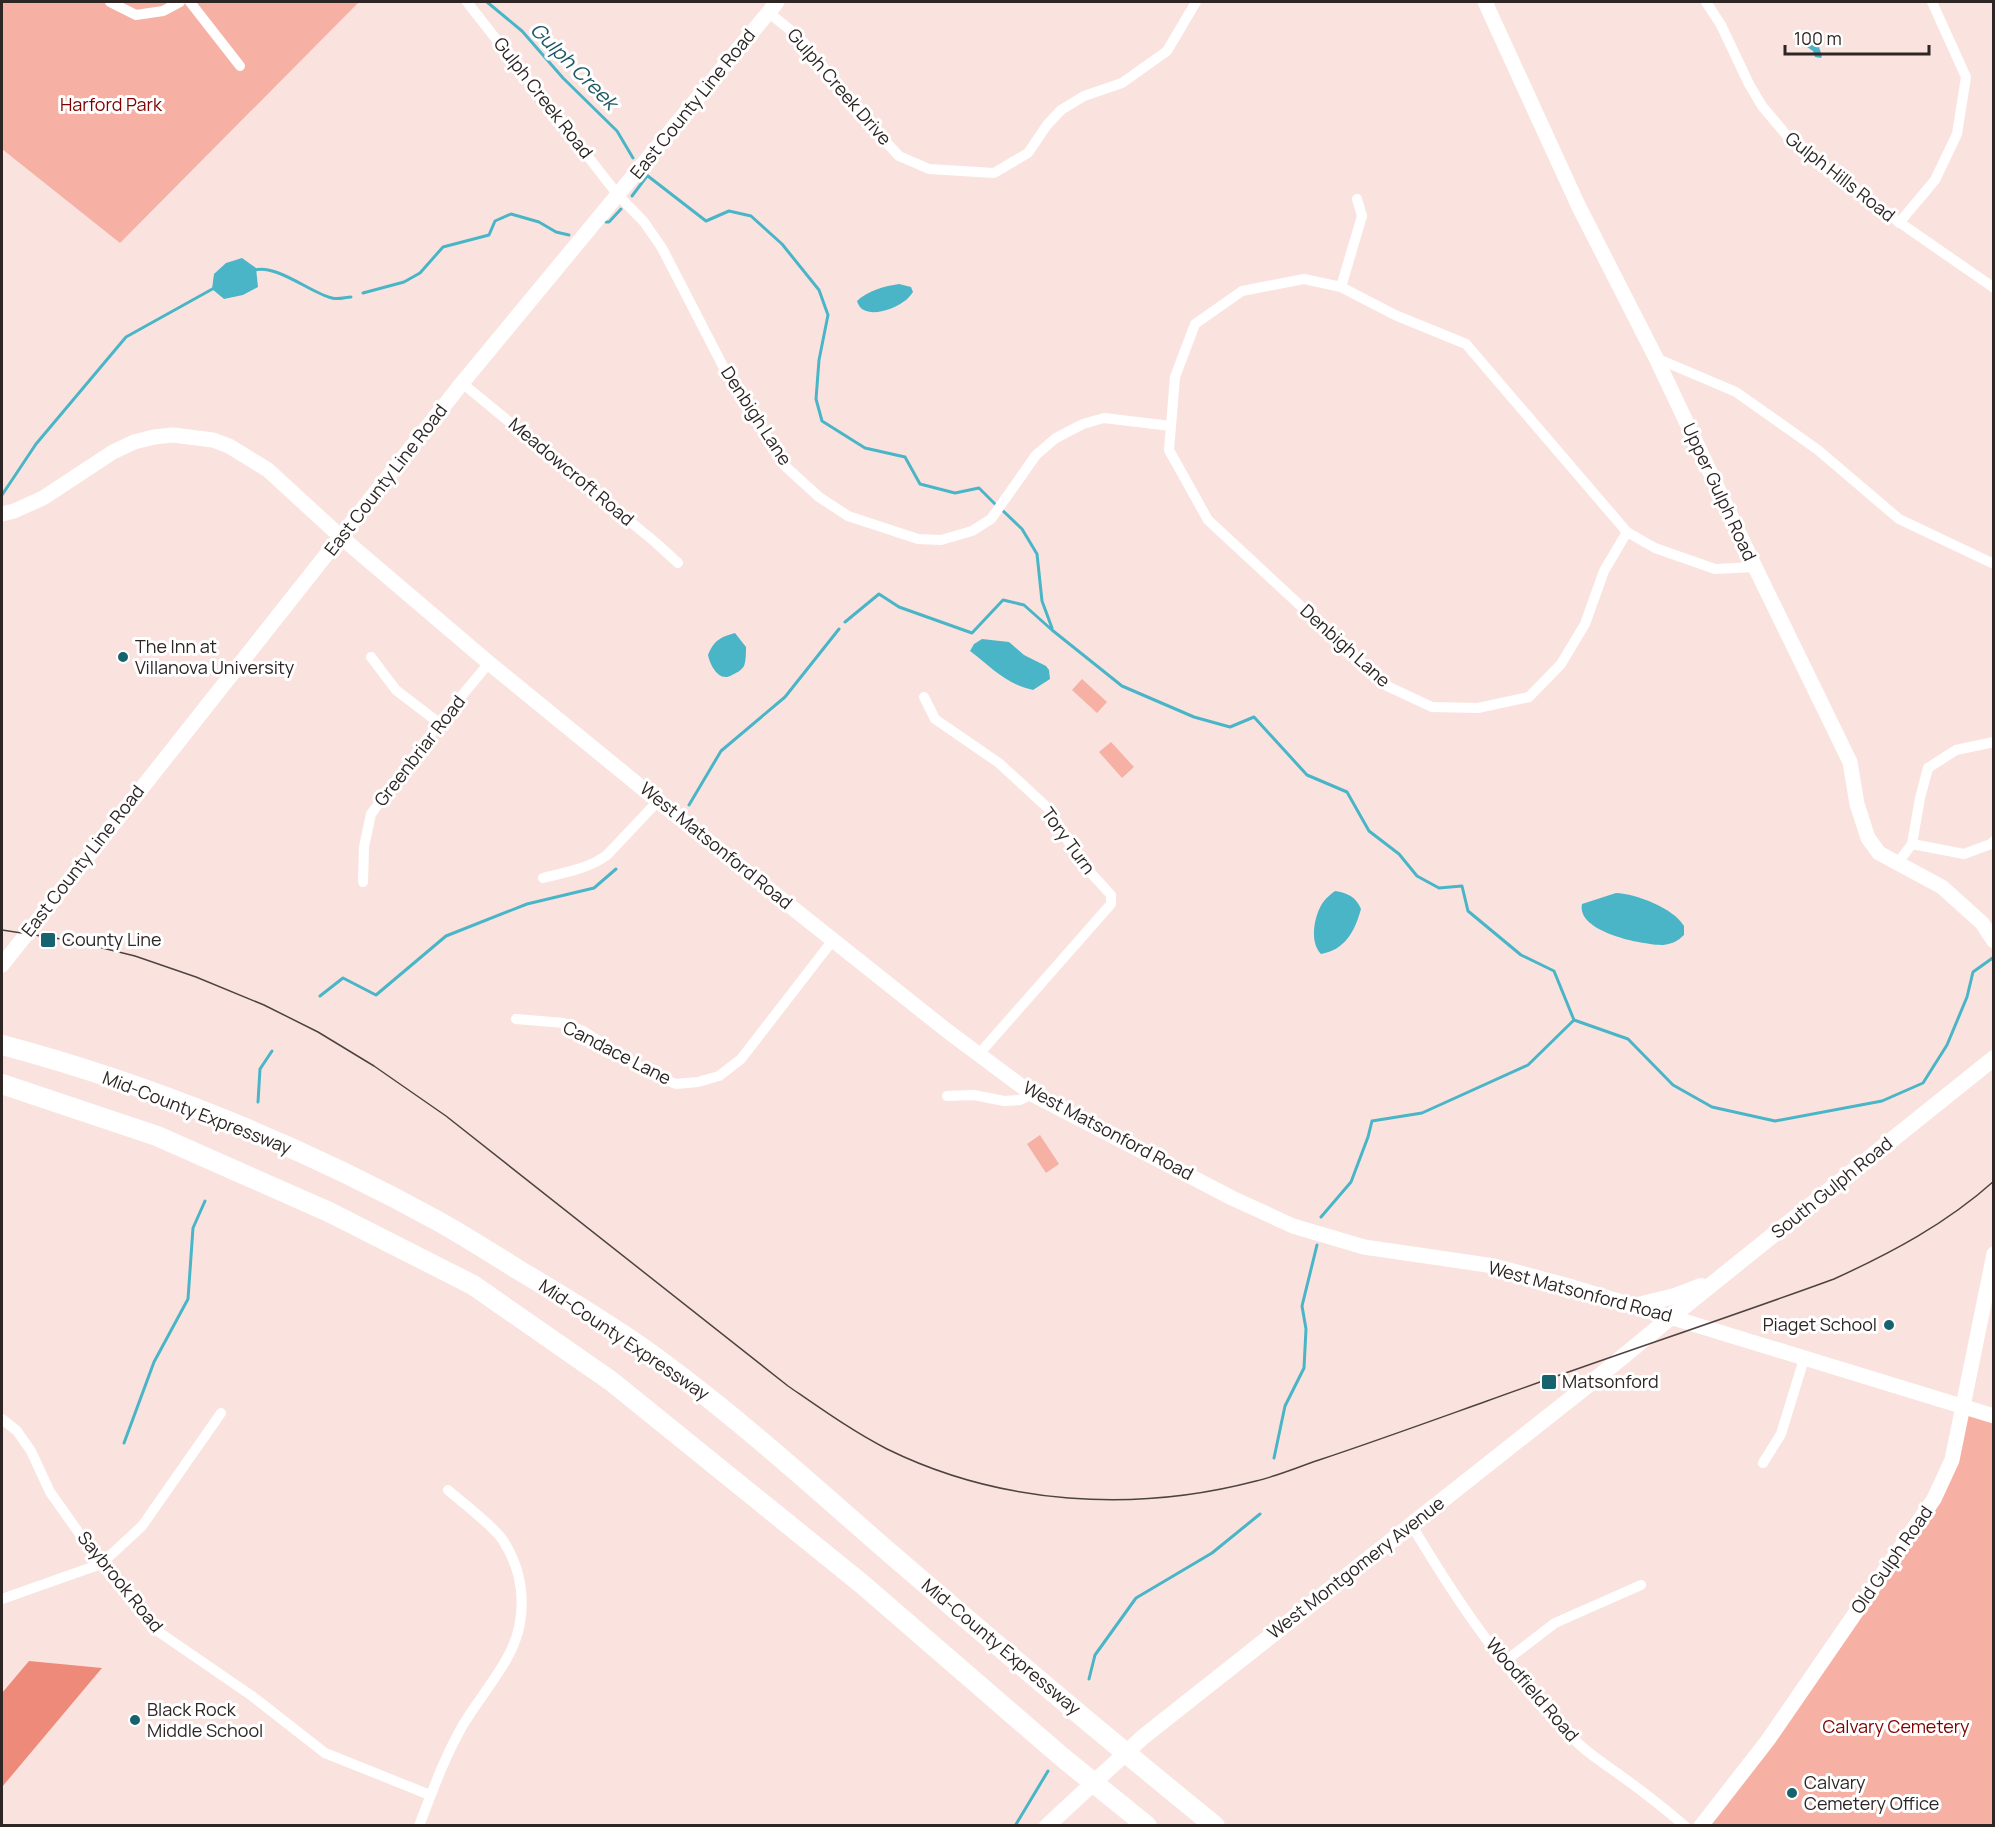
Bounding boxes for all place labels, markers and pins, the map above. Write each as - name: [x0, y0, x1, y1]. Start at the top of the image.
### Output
- place label: The Inn at Villanova University: [135, 634, 295, 679]
- marker: The Inn at Villanova University: [116, 650, 130, 664]
- place label: County Line: [62, 929, 161, 951]
- marker: County Line: [39, 931, 57, 949]
- place label: Piaget School: [1763, 1312, 1877, 1336]
- marker: Piaget School: [1882, 1318, 1896, 1332]
- place label: Matsonford: [1562, 1369, 1659, 1393]
- marker: Matsonford: [1540, 1373, 1558, 1391]
- place label: Black Rock Middle School: [147, 1697, 263, 1742]
- marker: Black Rock Middle School: [128, 1713, 142, 1727]
- place label: Calvary Cemetery Office: [1804, 1770, 1939, 1815]
- marker: Calvary Cemetery Office: [1785, 1786, 1799, 1800]

